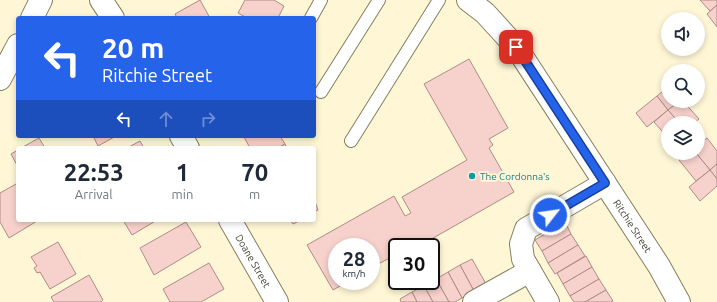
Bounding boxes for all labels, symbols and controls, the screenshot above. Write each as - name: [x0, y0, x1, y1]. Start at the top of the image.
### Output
- map controls: [661, 12, 705, 160]
- button: sound: [661, 12, 705, 56]
- pin: [499, 30, 533, 64]
- icon: left: [36, 32, 88, 84]
- text: 20 m: [102, 32, 164, 63]
- icon: arrive: [505, 36, 527, 58]
- button: search: [661, 64, 705, 108]
- text: Ritchie Street: [102, 65, 212, 85]
- icon: left: [113, 108, 135, 130]
- icon: ahead: [155, 108, 177, 130]
- icon: right: [197, 108, 219, 130]
- button: layers: [661, 116, 705, 160]
- text: 22:53: [64, 159, 124, 186]
- text: 1: [176, 159, 189, 186]
- text: 70: [241, 159, 268, 186]
- marker: The Cordonna's: [467, 171, 477, 181]
- place label: The Cordonna's: [480, 171, 550, 182]
- text: Arrival: [75, 187, 113, 201]
- text: min: [172, 187, 193, 201]
- text: m: [249, 187, 260, 201]
- position arrow: [529, 194, 571, 236]
- street label: Ritchie Street: [611, 197, 654, 255]
- street label: Doane Street: [234, 232, 273, 289]
- speed limit sign: 30: [388, 238, 440, 290]
- text: 28: [343, 247, 365, 270]
- text: km/h: [342, 268, 366, 279]

